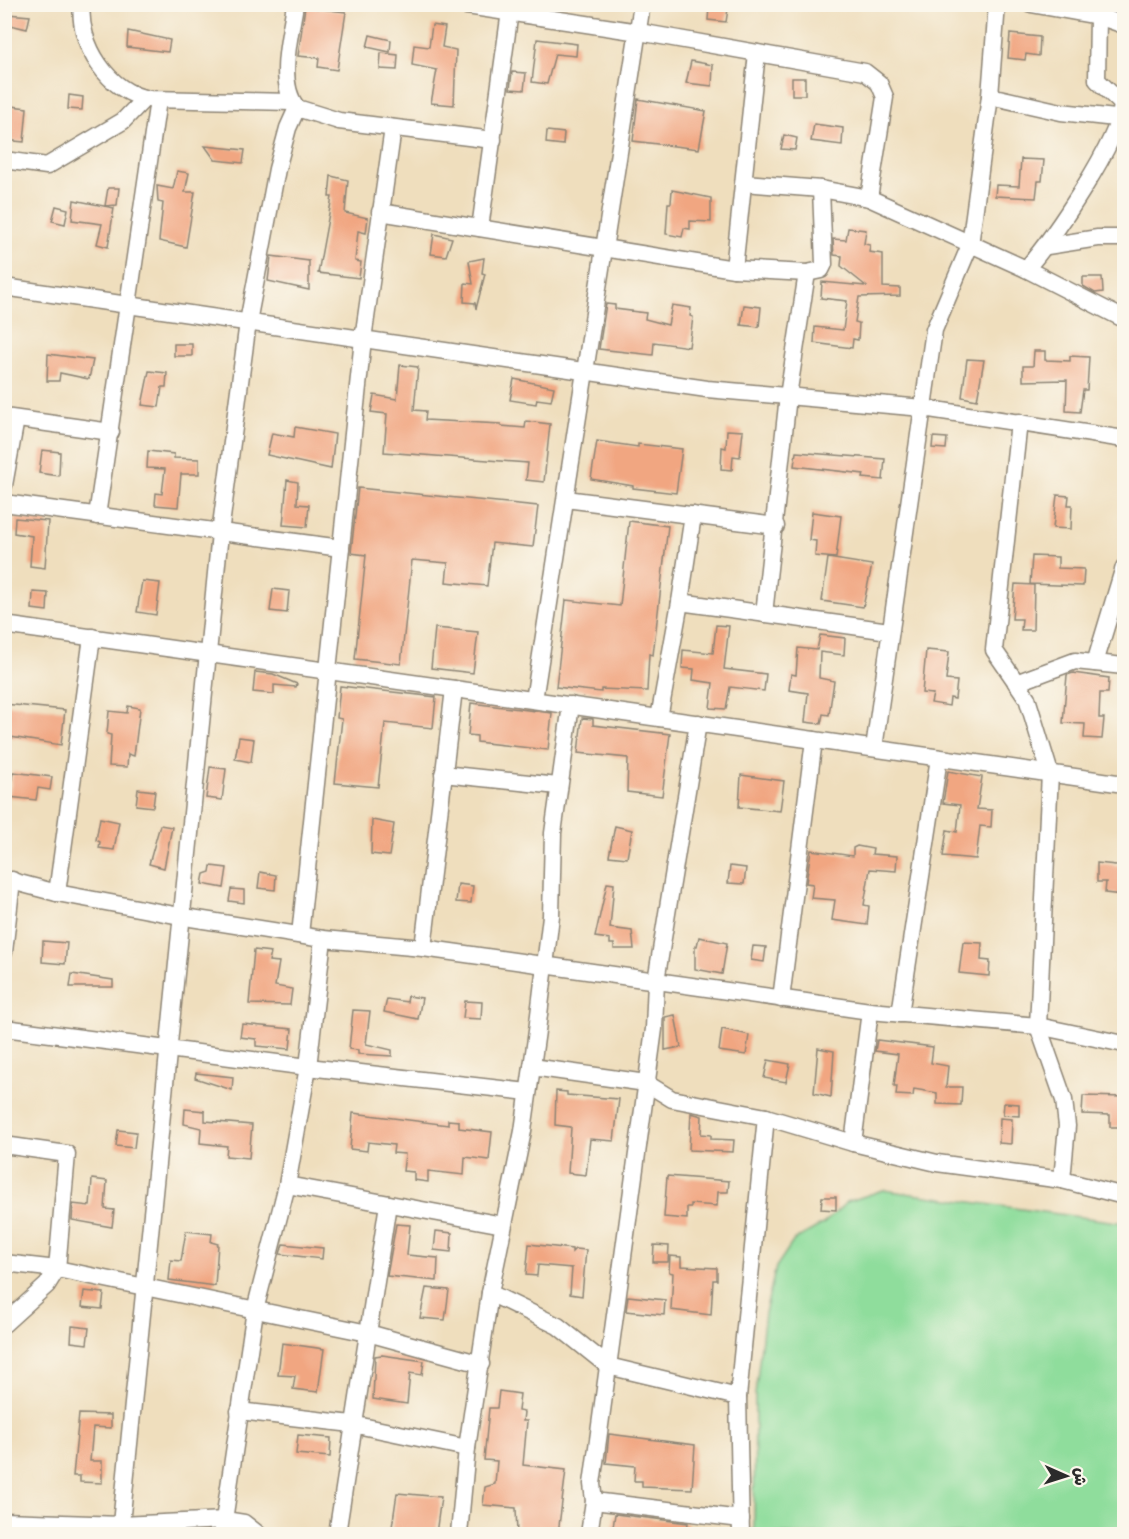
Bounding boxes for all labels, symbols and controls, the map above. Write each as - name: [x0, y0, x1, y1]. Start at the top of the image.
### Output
- north arrow: [1036, 1446, 1096, 1506]
- text: ش: [1070, 1467, 1094, 1486]

